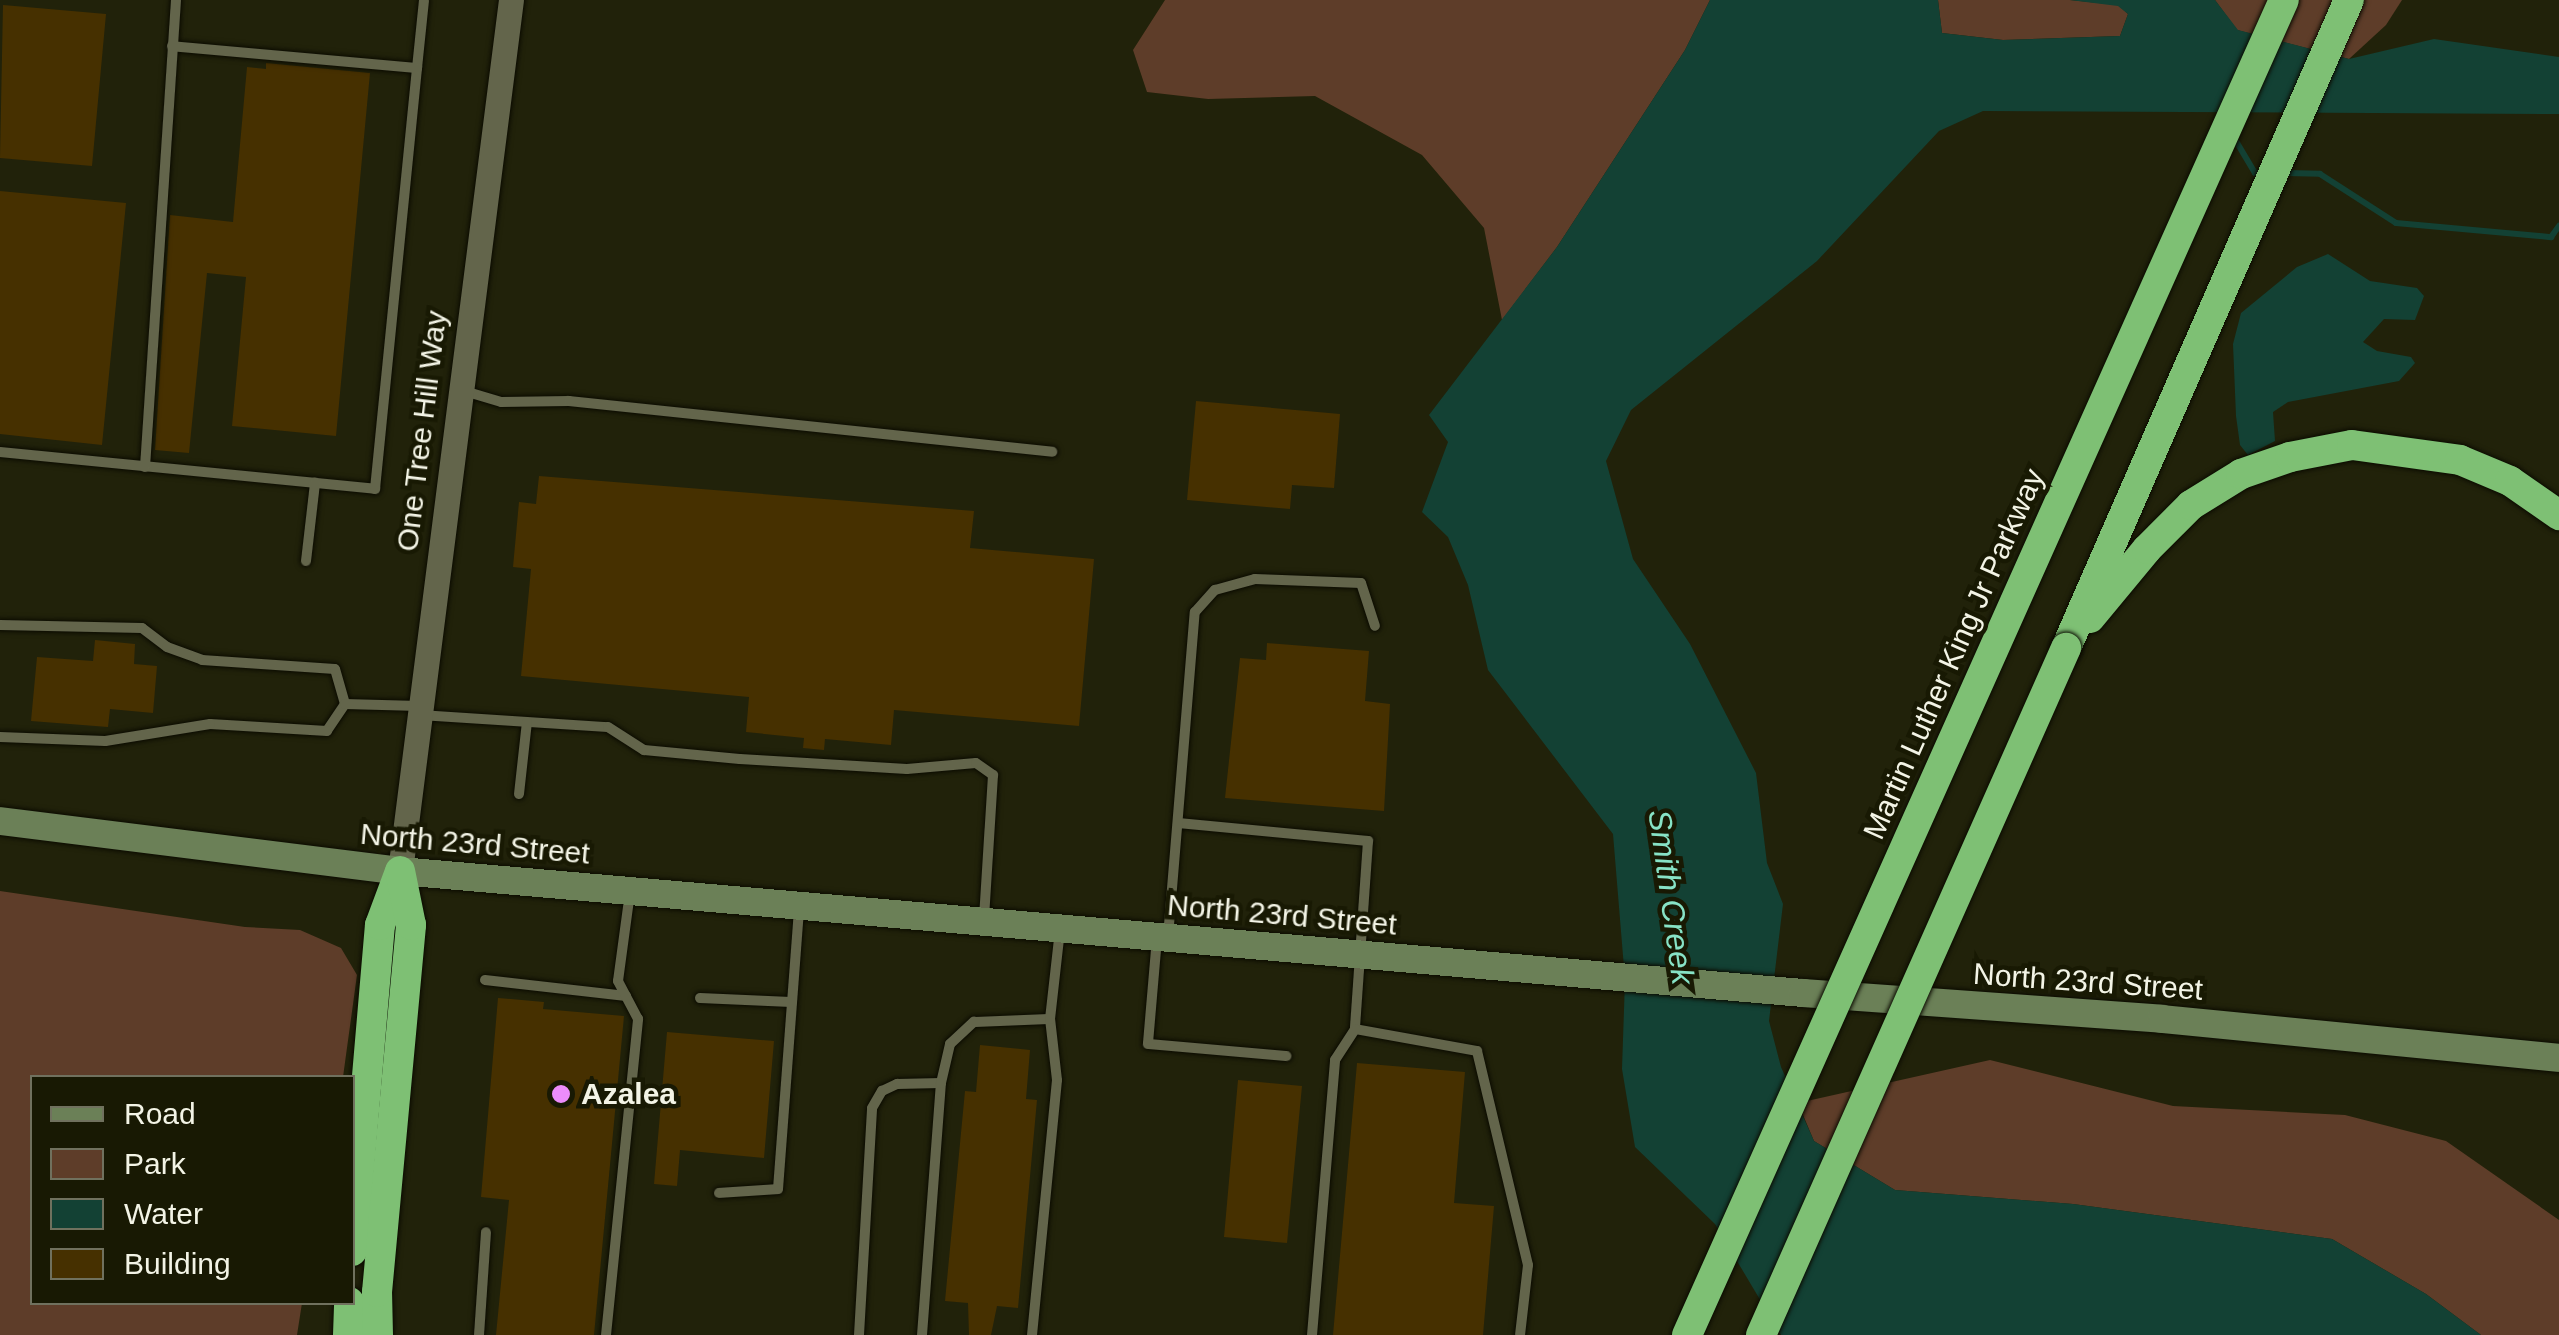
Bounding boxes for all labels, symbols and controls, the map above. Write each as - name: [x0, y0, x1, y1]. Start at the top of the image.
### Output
- street label: One Tree Hill Way: [389, 308, 455, 554]
- street label: Martin Luther King Jr Parkway: [1856, 463, 2052, 845]
- water label: Smith Creek: [1640, 807, 1702, 987]
- street label: North 23rd Street: [359, 816, 591, 872]
- street label: North 23rd Street: [1166, 887, 1398, 943]
- street label: North 23rd Street: [1972, 956, 2204, 1008]
- legend: [30, 1075, 355, 1305]
- place label: Azalea: [581, 1076, 676, 1112]
- marker: Azalea: [550, 1083, 572, 1105]
- text: Road: [124, 1097, 196, 1130]
- text: Park: [124, 1147, 186, 1180]
- text: Water: [124, 1197, 203, 1230]
- text: Building: [124, 1247, 231, 1280]

